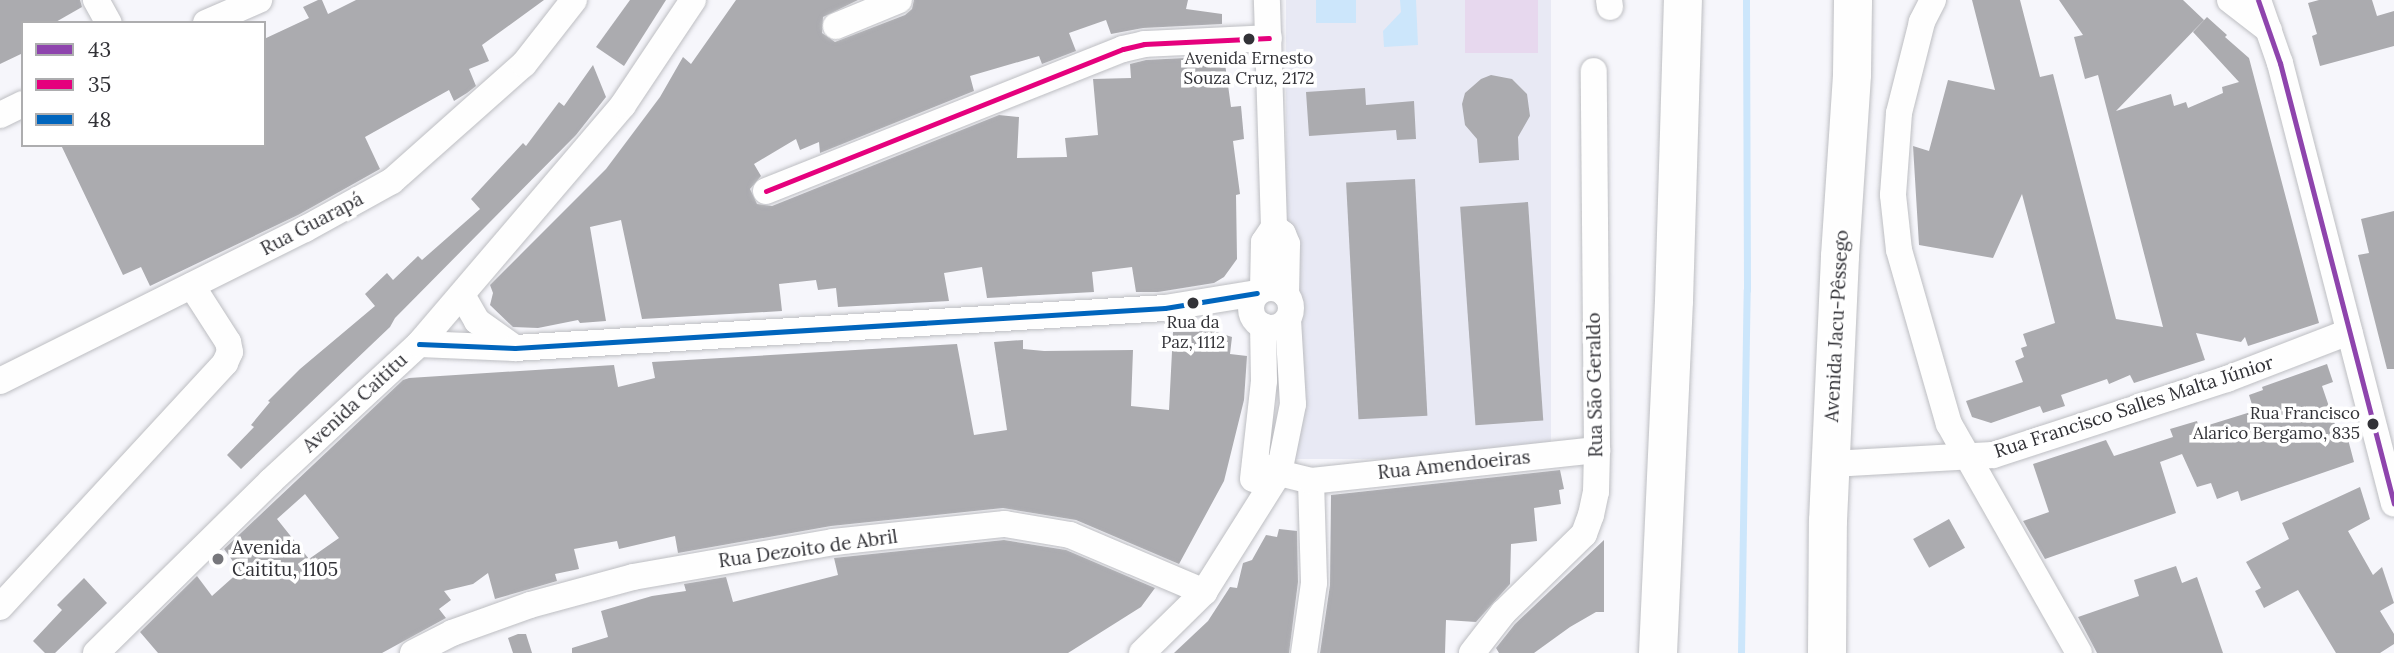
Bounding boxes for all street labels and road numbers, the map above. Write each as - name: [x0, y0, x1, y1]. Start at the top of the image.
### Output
- street label: Rua Guarapá: [257, 187, 367, 261]
- street label: Avenida Jacu-Pêssego: [1821, 229, 1853, 423]
- street label: Rua São Geraldo: [1582, 312, 1608, 458]
- street label: Avenida Caititu: [298, 349, 412, 457]
- street label: Rua Francisco Salles Malta Júnior: [1991, 351, 2277, 463]
- street label: Rua Amendoeiras: [1376, 446, 1532, 484]
- street label: Rua Dezoito de Abril: [717, 525, 899, 573]

